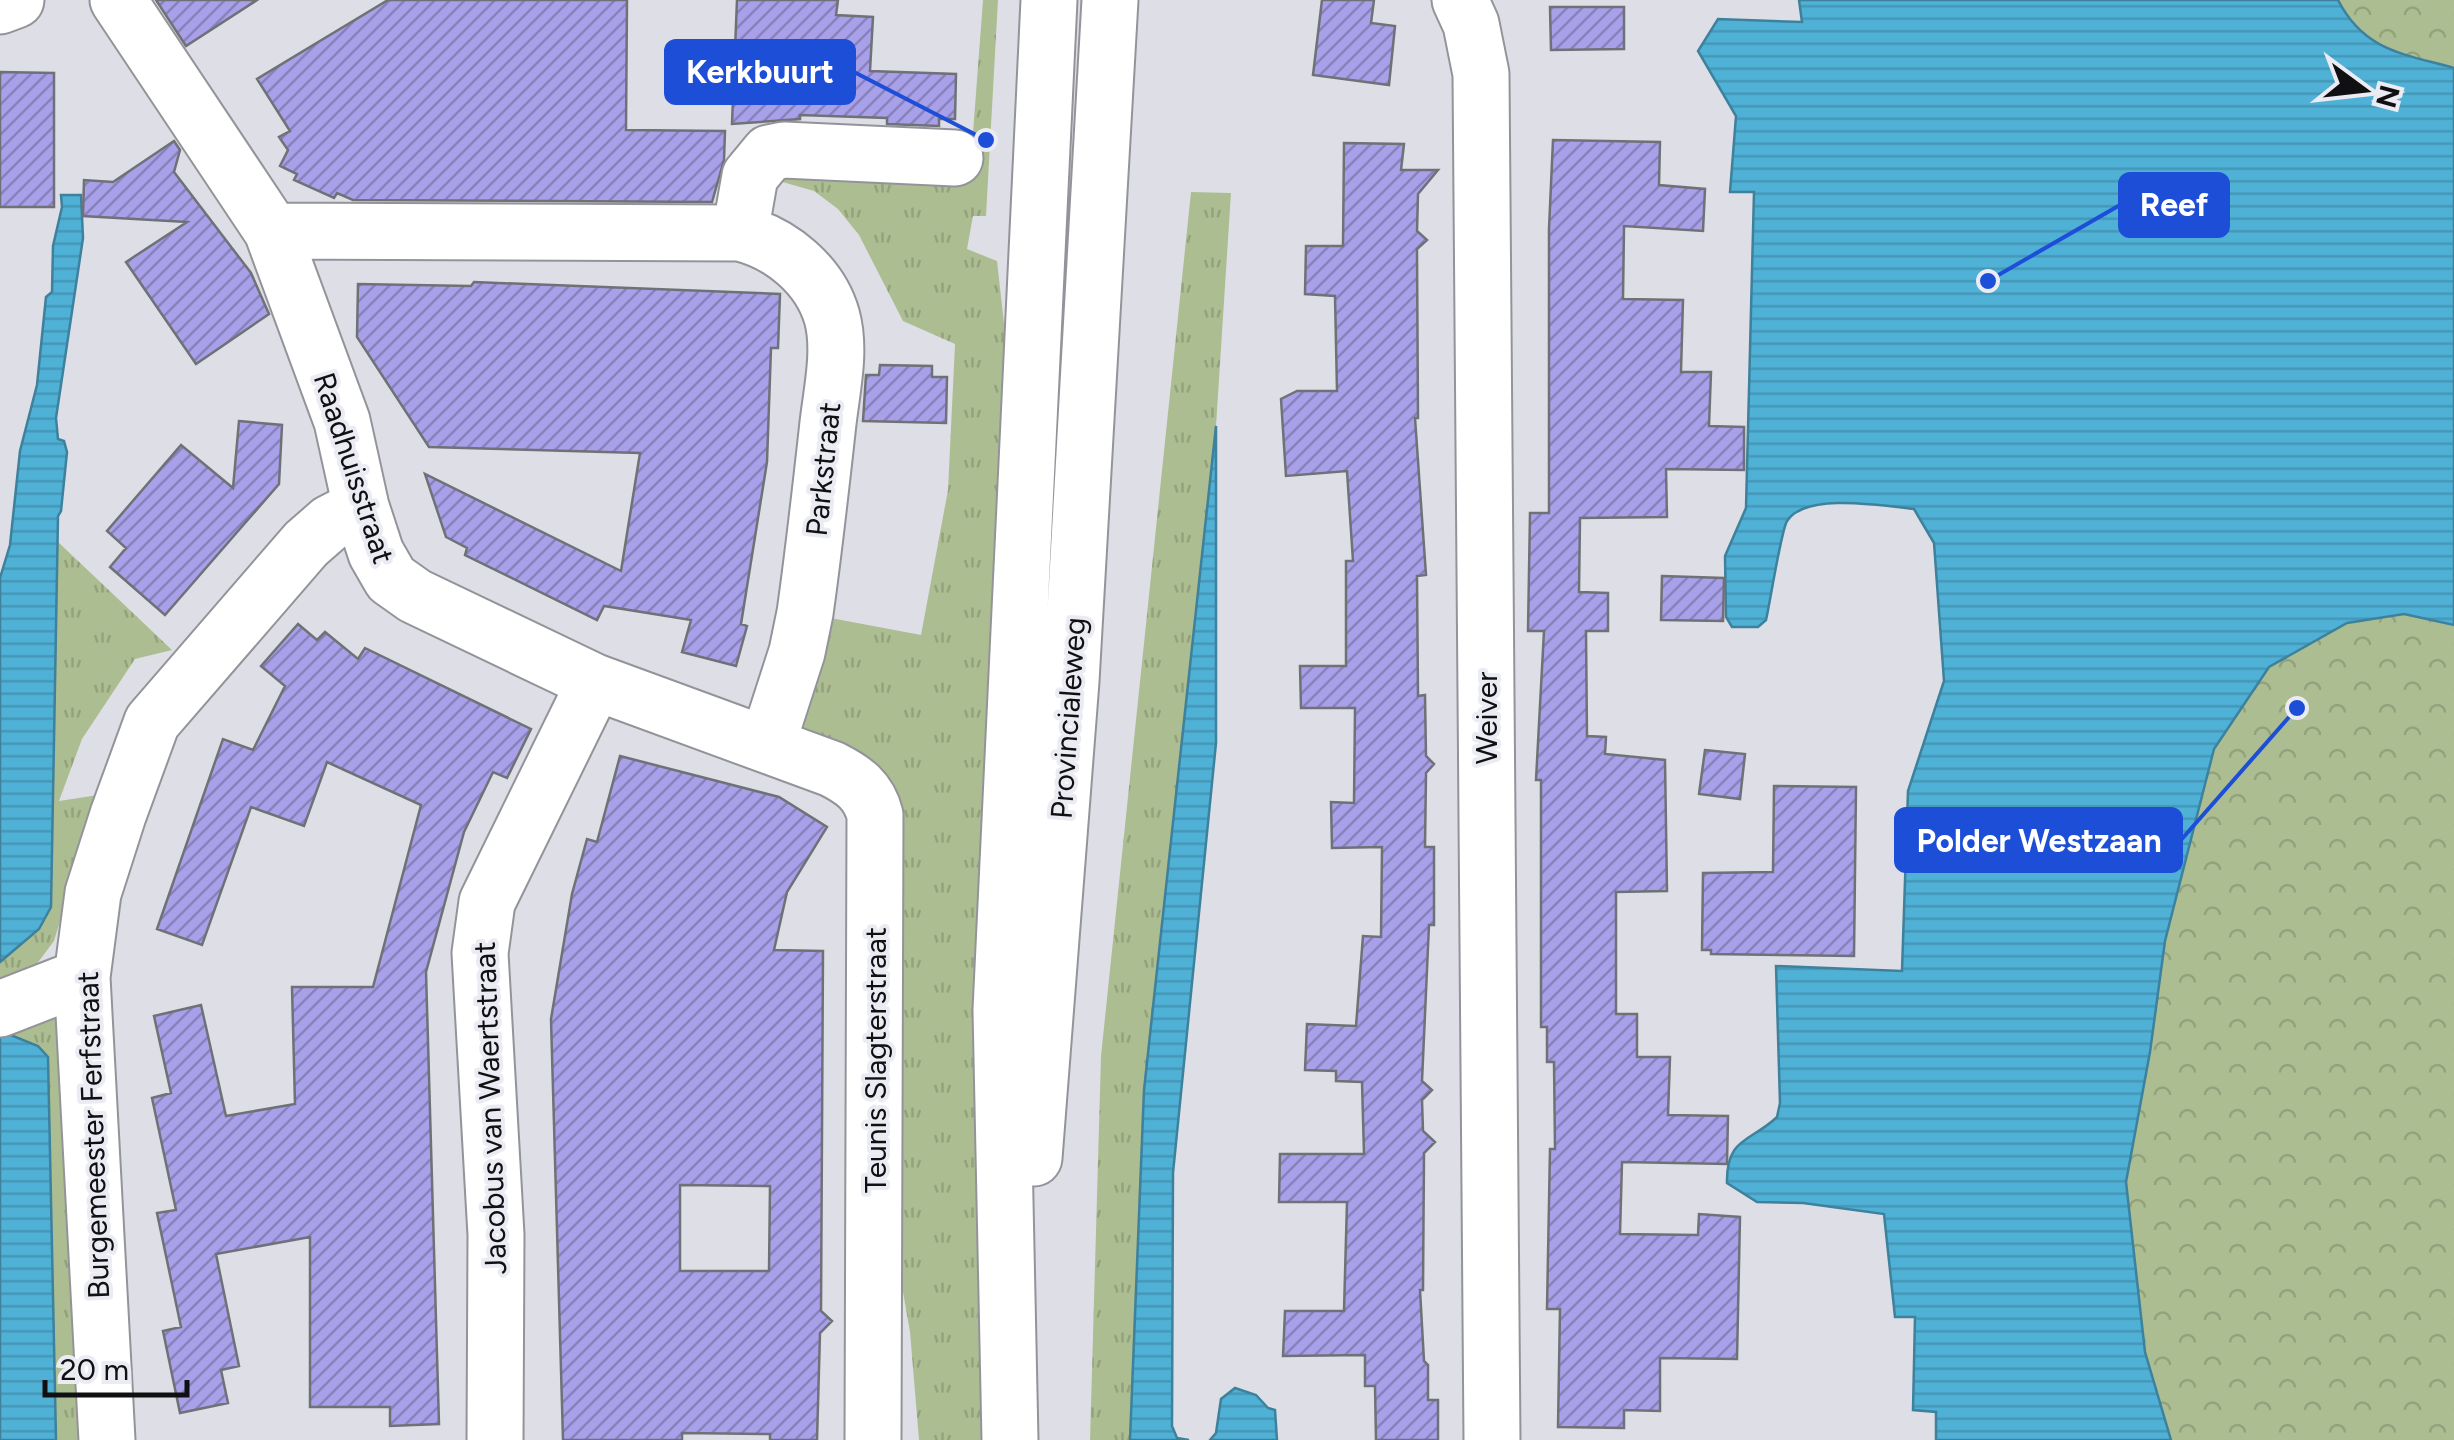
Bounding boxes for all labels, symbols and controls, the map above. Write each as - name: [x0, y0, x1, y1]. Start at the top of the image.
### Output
- north arrow: [2314, 40, 2414, 140]
- callout: Kerkbuurt: [666, 41, 854, 103]
- text: Kerkbuurt: [686, 53, 834, 91]
- text: N: [2369, 82, 2407, 111]
- callout: Reef: [2120, 174, 2228, 236]
- text: Reef: [2140, 186, 2209, 224]
- street label: Raadhuisstraat: [306, 368, 402, 568]
- street label: Parkstraat: [798, 400, 848, 538]
- street label: Provincialeweg: [1043, 616, 1093, 820]
- street label: Weiver: [1468, 672, 1505, 764]
- callout: Polder Westzaan: [1896, 809, 2181, 871]
- text: Polder Westzaan: [1916, 822, 2162, 860]
- street label: Teunis Slagterstraat: [857, 927, 894, 1193]
- street label: Jacobus van Waertstraat: [466, 941, 514, 1275]
- street label: Burgemeester Ferfstraat: [69, 971, 117, 1299]
- scale bar: [45, 1335, 188, 1397]
- text: 20 m: [60, 1351, 129, 1388]

